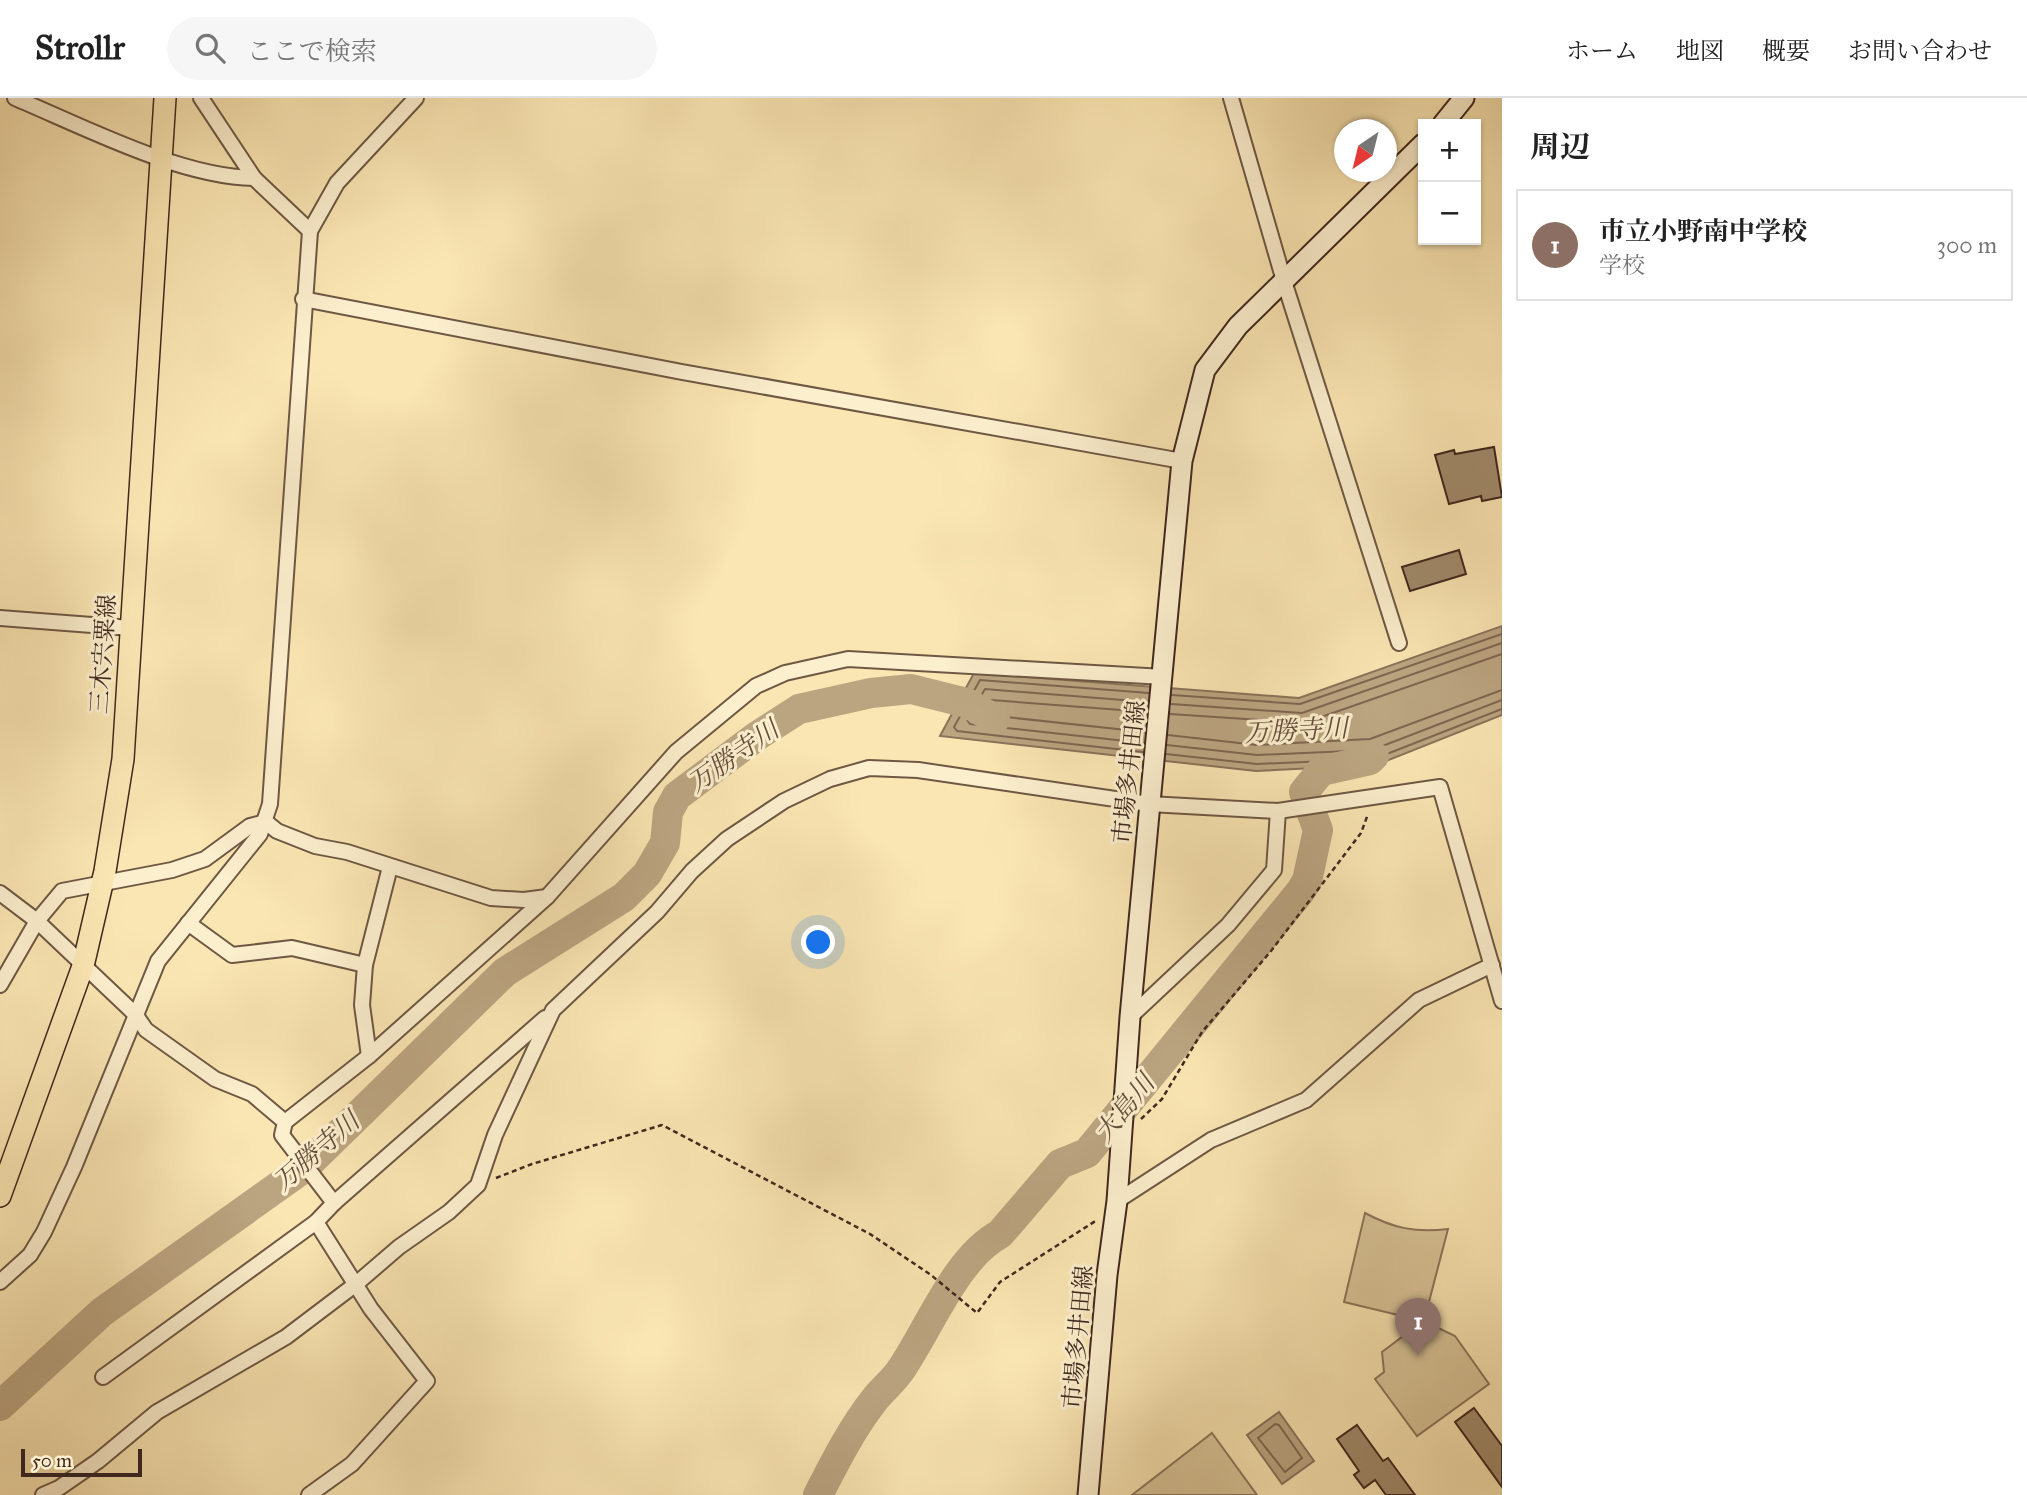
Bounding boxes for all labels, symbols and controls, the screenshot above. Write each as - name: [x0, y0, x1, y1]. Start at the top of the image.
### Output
- search box: [167, 17, 657, 80]
- text: Strollr: [35, 28, 125, 68]
- icon: search: [191, 29, 229, 67]
- text: ここで検索: [247, 35, 377, 67]
- text: ホーム: [1566, 36, 1638, 66]
- text: 地図: [1676, 36, 1724, 66]
- text: 概要: [1762, 36, 1810, 66]
- text: お問い合わせ: [1848, 36, 1992, 66]
- north arrow: [1334, 119, 1397, 182]
- map controls: [1418, 119, 1481, 245]
- button: +: [1418, 119, 1481, 182]
- text: 周辺: [1530, 129, 1590, 165]
- button: −: [1418, 182, 1481, 245]
- text: 市立小野南中学校: [1599, 215, 1807, 247]
- text: 1: [1550, 231, 1560, 259]
- text: 300 m: [1937, 231, 1997, 259]
- text: 学校: [1599, 251, 1645, 279]
- street label: 三木宍粟線: [84, 593, 122, 715]
- street label: 市場多井田線: [1107, 699, 1151, 845]
- water label: 万勝寺川: [681, 711, 787, 799]
- water label: 万勝寺川: [1243, 711, 1352, 749]
- your location: [801, 925, 835, 959]
- water label: 大島川: [1087, 1065, 1163, 1148]
- water label: 万勝寺川: [266, 1103, 368, 1197]
- street label: 市場多井田線: [1057, 1264, 1099, 1410]
- pin: 1: [1395, 1298, 1441, 1356]
- scale bar: [21, 1446, 142, 1478]
- text: 50 m: [32, 1449, 72, 1472]

